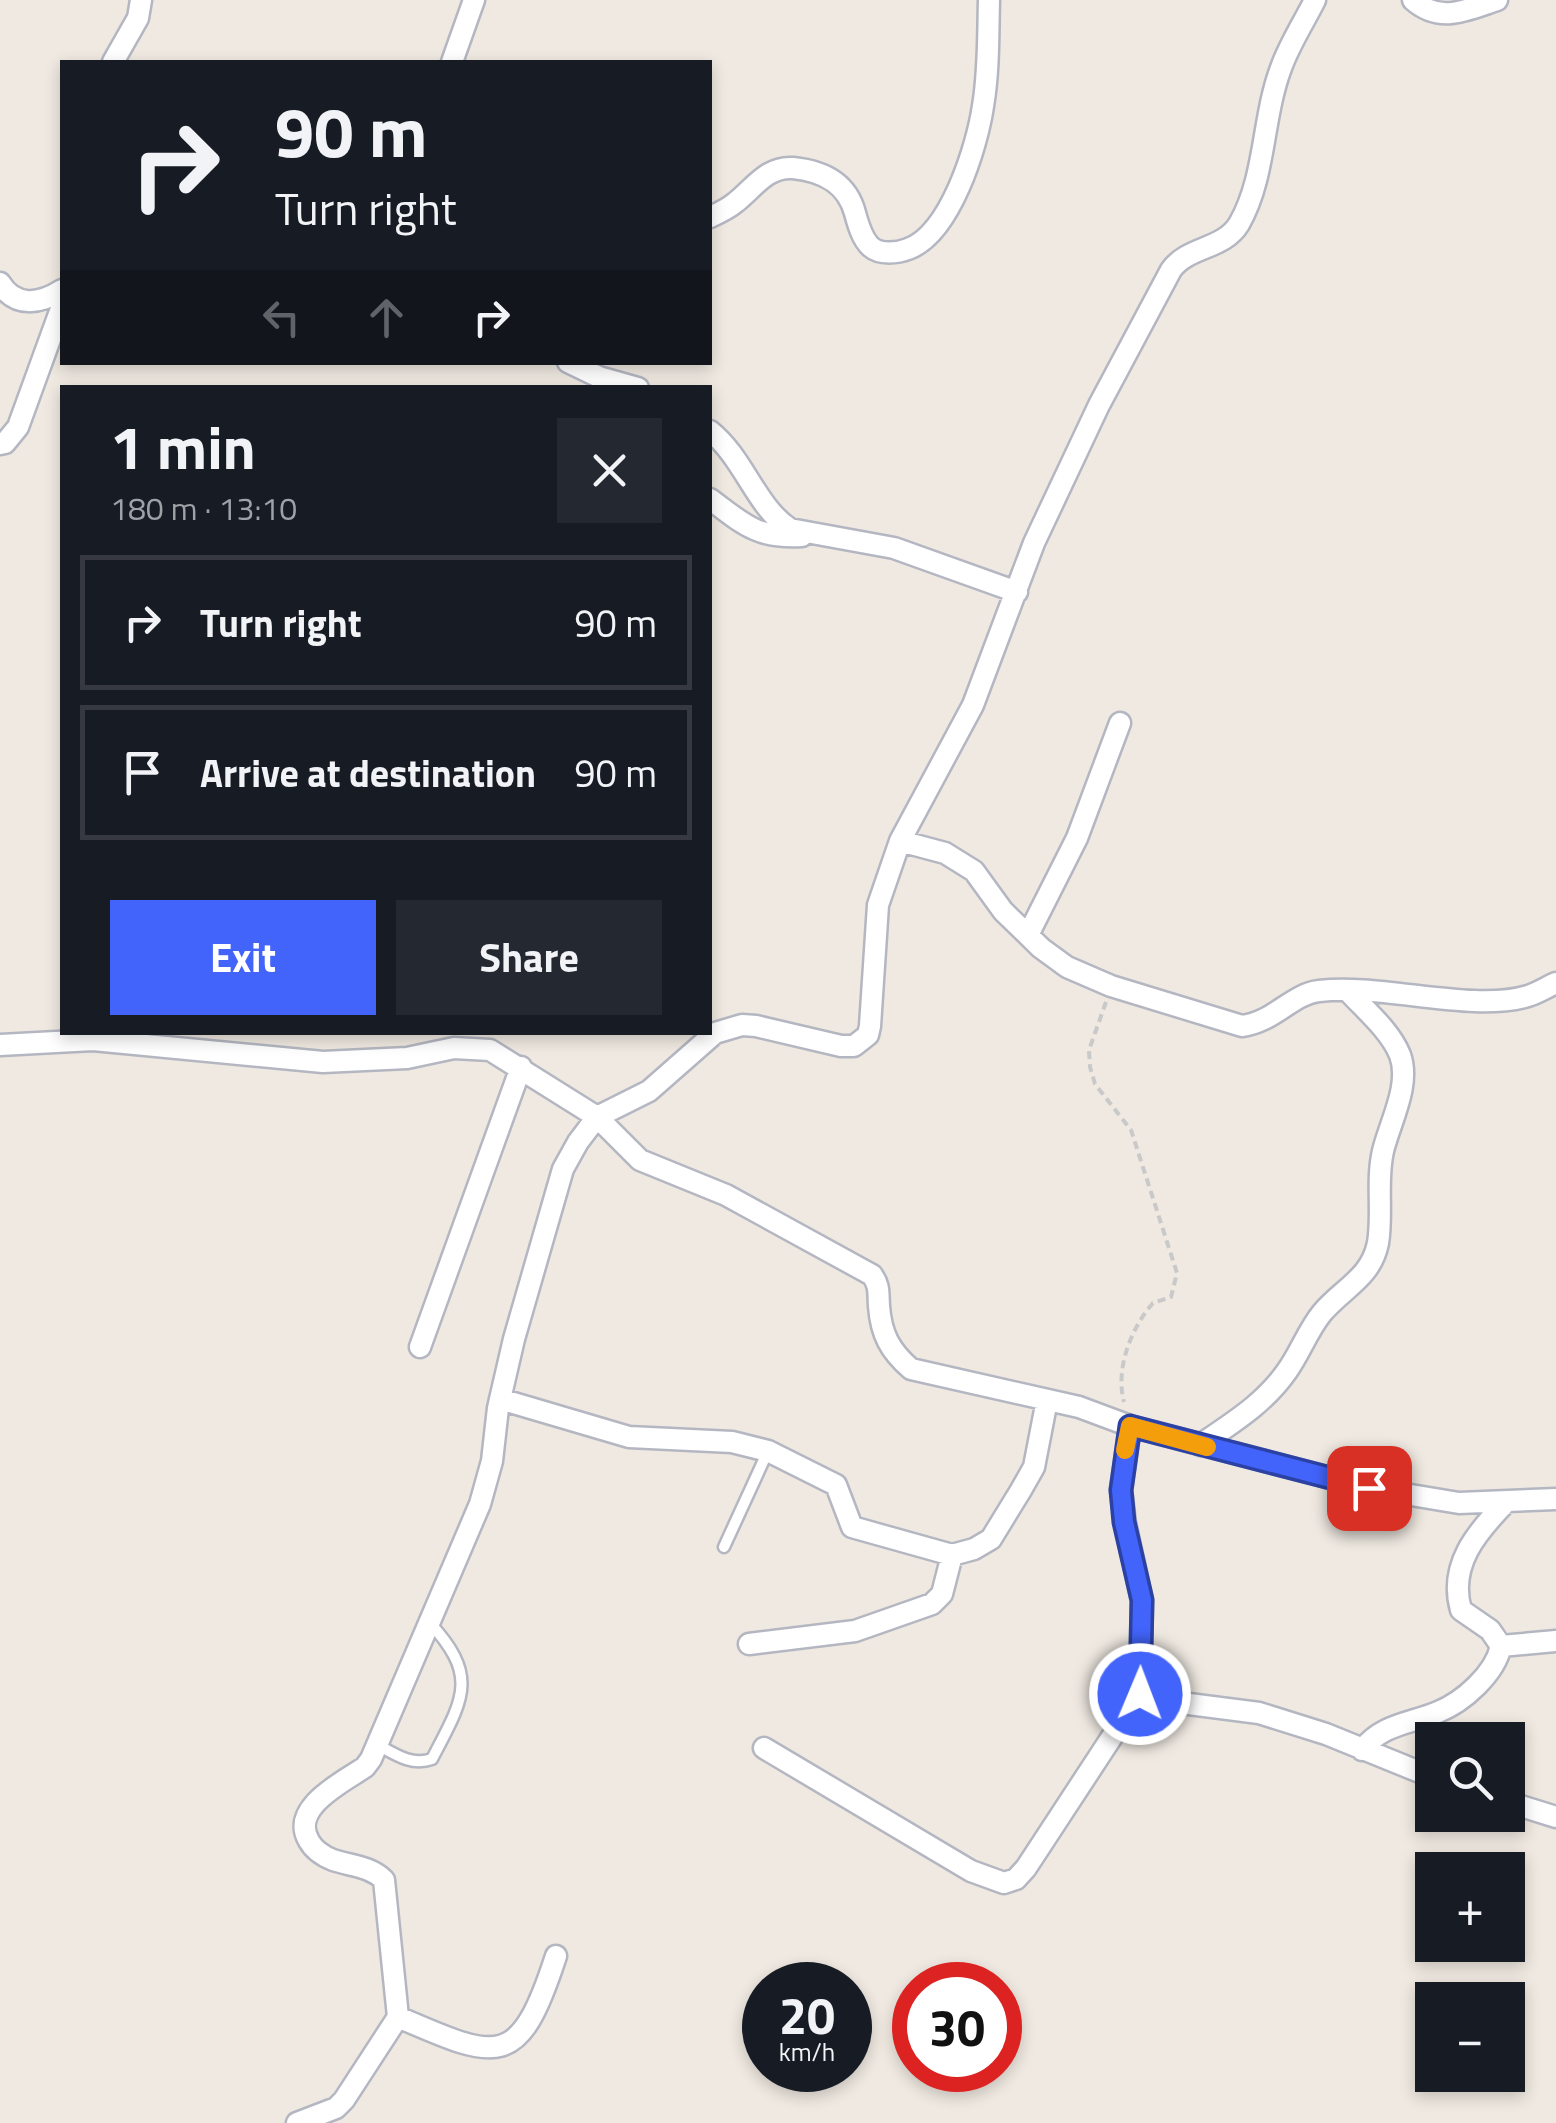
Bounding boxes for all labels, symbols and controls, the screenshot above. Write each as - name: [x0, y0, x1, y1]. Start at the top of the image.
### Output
- text: 90 m: [275, 78, 428, 184]
- icon: right: [110, 100, 240, 230]
- text: Turn right: [275, 174, 457, 242]
- icon: left: [254, 290, 309, 345]
- icon: ahead: [359, 290, 414, 345]
- icon: right: [464, 290, 519, 345]
- text: 1 min: [110, 401, 256, 492]
- button: close: [557, 418, 662, 523]
- text: 180 m · 13:10: [110, 484, 297, 532]
- text: Turn right: [200, 594, 362, 652]
- text: 90 m: [574, 594, 657, 652]
- icon: right: [115, 595, 170, 650]
- text: Arrive at destination: [200, 744, 536, 802]
- text: 90 m: [574, 744, 657, 802]
- icon: arrive: [115, 745, 170, 800]
- button: Exit: [110, 900, 376, 1015]
- button: Share: [396, 900, 662, 1015]
- pin: [1327, 1446, 1412, 1531]
- icon: arrive: [1342, 1461, 1397, 1516]
- position arrow: [1088, 1642, 1192, 1746]
- map controls: [1415, 1722, 1525, 2092]
- button: search: [1415, 1722, 1525, 1832]
- button: +: [1415, 1852, 1525, 1962]
- speed limit sign: 30: [892, 1962, 1022, 2092]
- text: 20: [779, 1977, 835, 2053]
- button: −: [1415, 1982, 1525, 2092]
- text: km/h: [779, 2033, 835, 2071]

